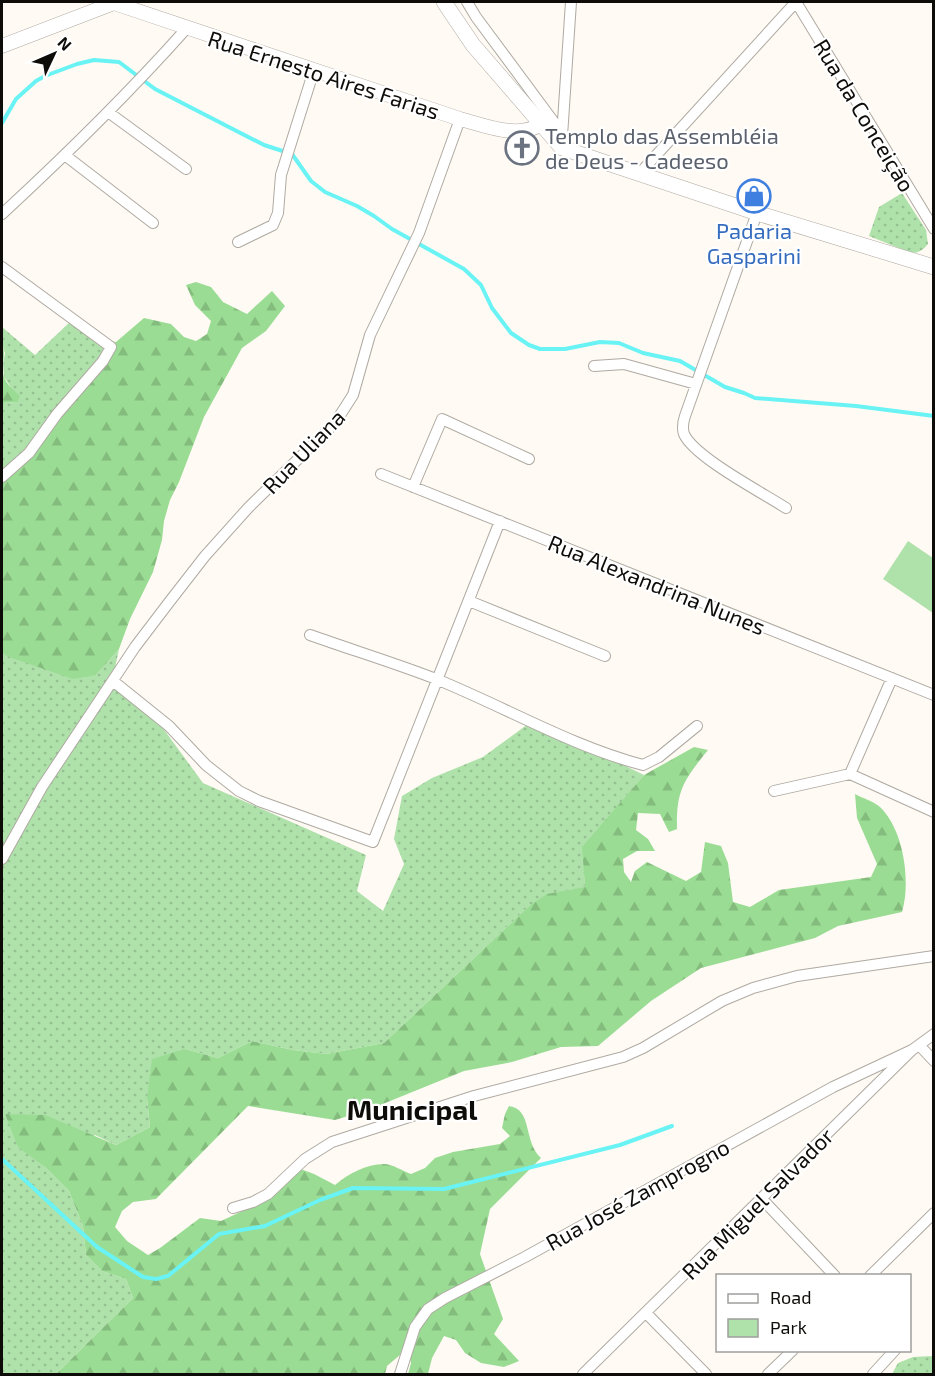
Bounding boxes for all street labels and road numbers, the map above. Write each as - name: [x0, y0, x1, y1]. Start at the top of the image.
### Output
- street label: Rua Ernesto Aires Farias: [205, 24, 443, 124]
- street label: Rua da Conceição: [807, 34, 921, 197]
- street label: Rua Uliana: [257, 404, 349, 498]
- street label: Rua Alexandrina Nunes: [545, 529, 769, 639]
- street label: Rua Miguel Salvador: [676, 1122, 838, 1284]
- street label: Rua José Zamprogno: [541, 1133, 733, 1255]

